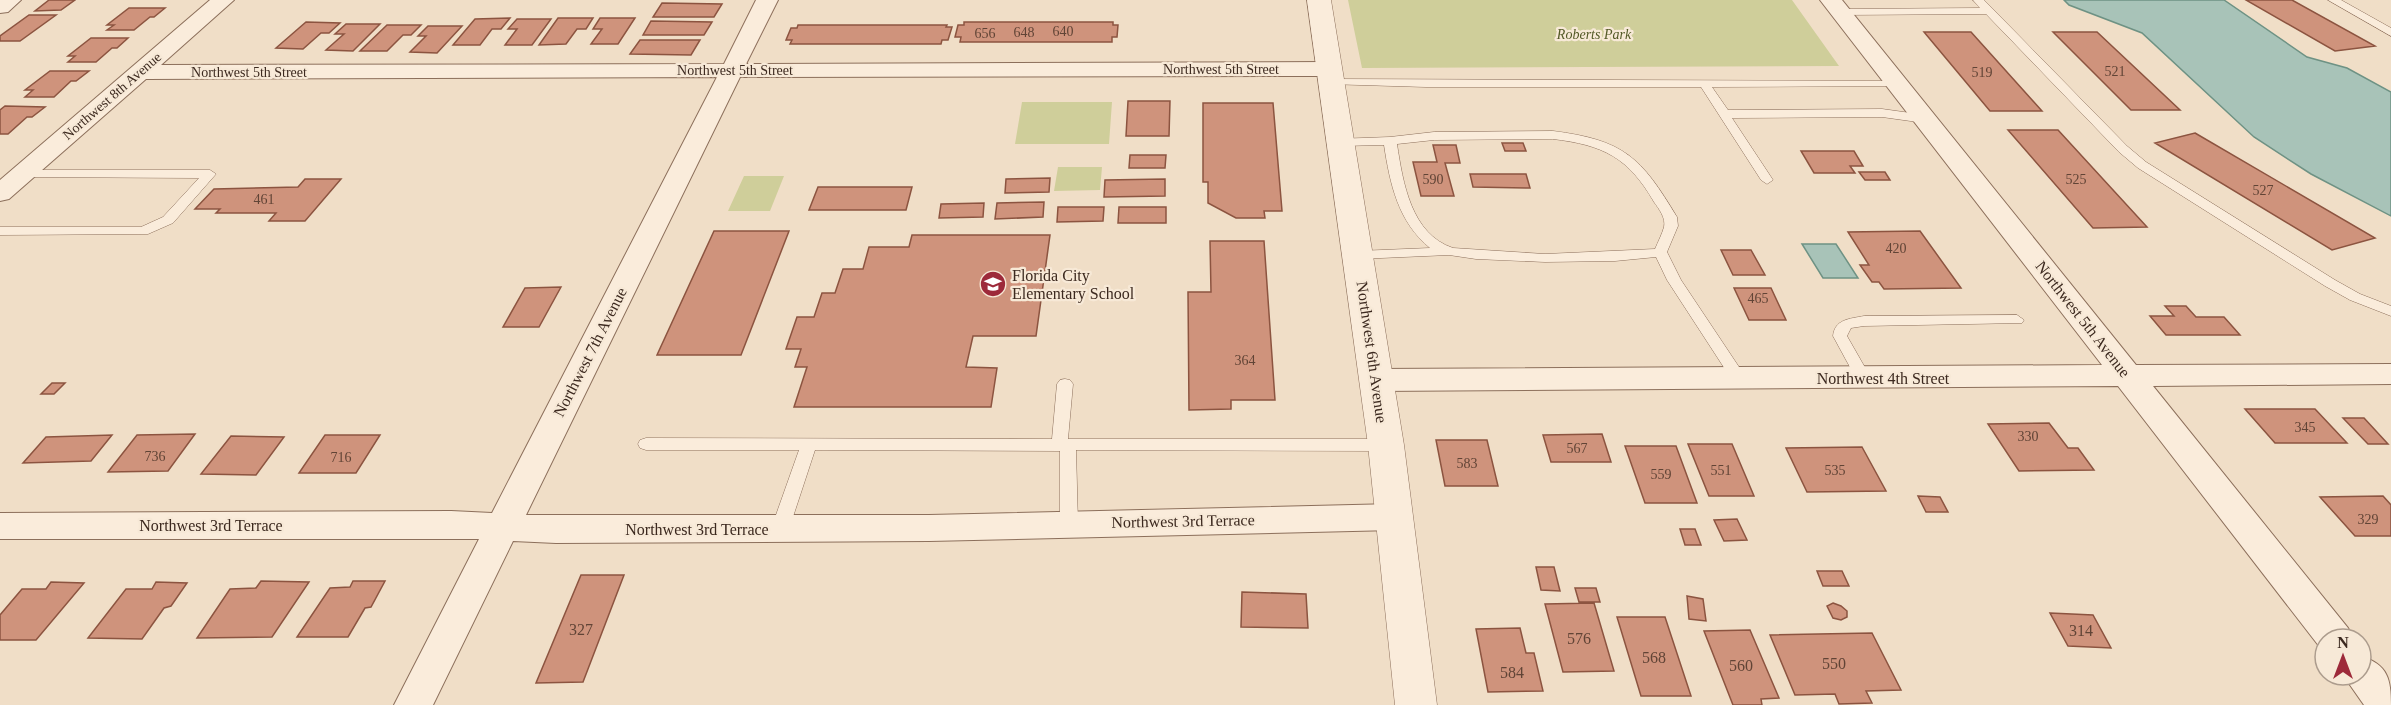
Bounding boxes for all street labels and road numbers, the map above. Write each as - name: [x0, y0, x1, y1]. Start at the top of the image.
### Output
- street label: Northwest 8th Avenue: [60, 49, 164, 143]
- street label: Northwest 5th Street: [1163, 62, 1279, 77]
- street label: Northwest 5th Street: [677, 63, 793, 78]
- street label: Northwest 5th Street: [191, 65, 307, 80]
- street label: Northwest 5th Avenue: [2032, 258, 2134, 380]
- street label: Northwest 6th Avenue: [1354, 280, 1390, 424]
- street label: Northwest 7th Avenue: [550, 285, 630, 419]
- street label: Northwest 4th Street: [1817, 370, 1950, 387]
- street label: Northwest 3rd Terrace: [1111, 511, 1255, 531]
- street label: Northwest 3rd Terrace: [139, 517, 283, 534]
- street label: Northwest 3rd Terrace: [625, 521, 769, 538]

